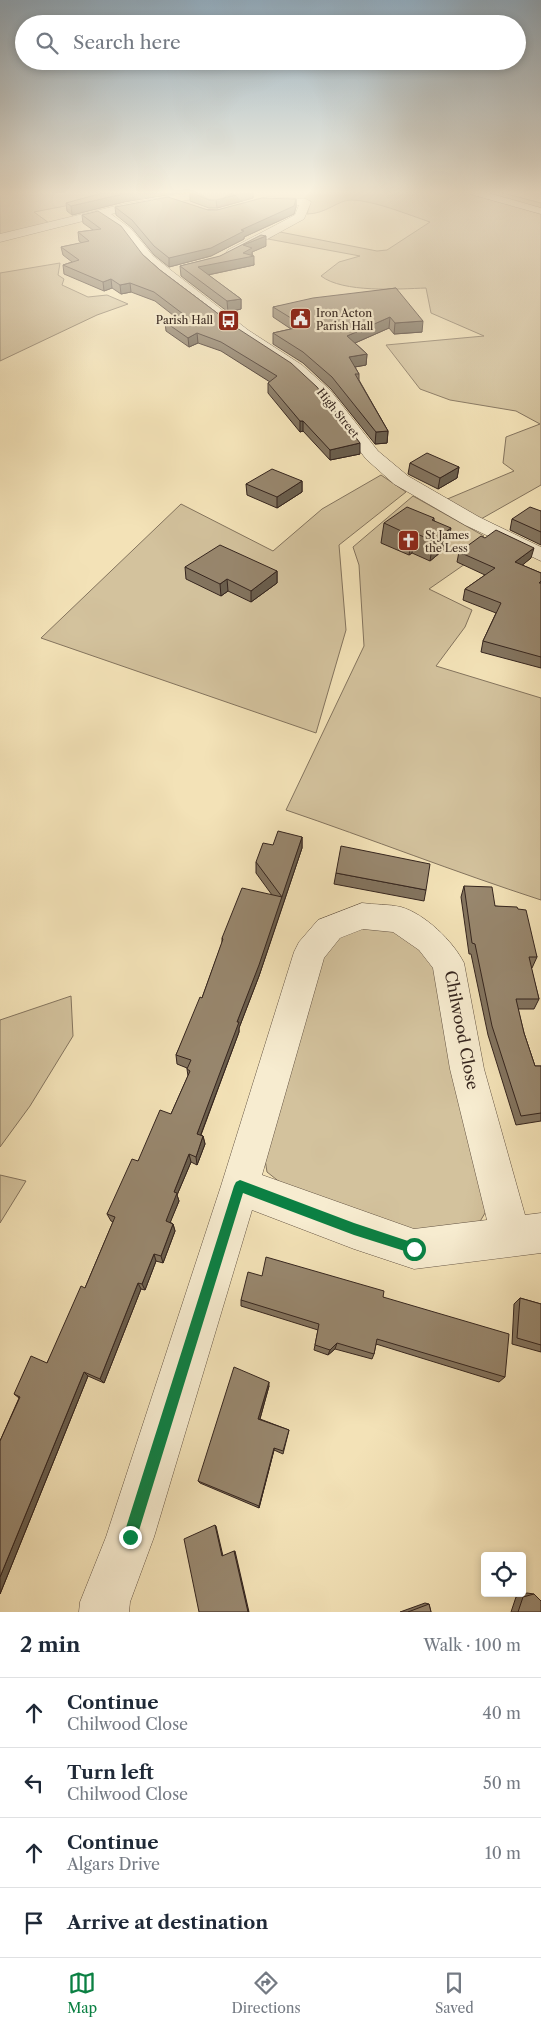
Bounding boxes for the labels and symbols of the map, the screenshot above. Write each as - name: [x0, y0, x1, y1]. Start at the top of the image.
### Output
- place label: Iron Acton Parish Hall: [316, 306, 374, 333]
- public building icon: Iron Acton Parish Hall: [288, 307, 312, 331]
- bus stop icon: Parish Hall: [217, 308, 241, 332]
- place label: Parish Hall: [156, 313, 214, 327]
- street label: High Street: [314, 385, 362, 441]
- place label: St James the Less: [425, 528, 469, 555]
- church icon: St James the Less: [397, 529, 421, 553]
- street label: Chilwood Close: [441, 969, 483, 1091]
- route start: [403, 1238, 426, 1261]
- route end: [119, 1526, 142, 1549]

